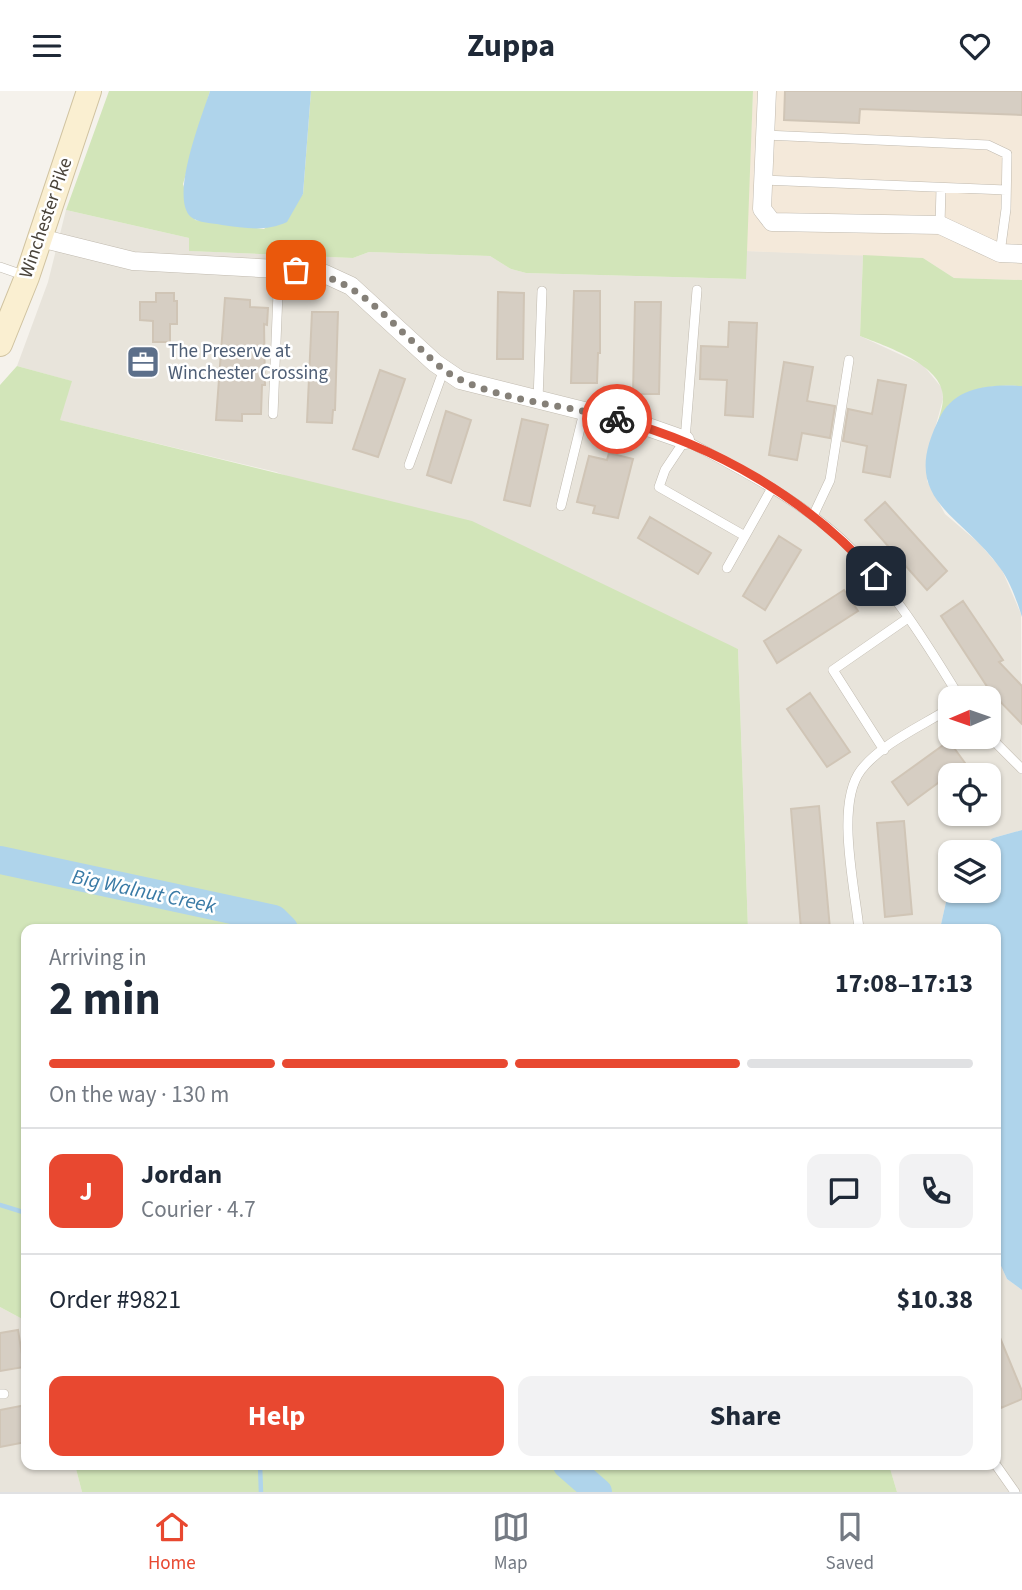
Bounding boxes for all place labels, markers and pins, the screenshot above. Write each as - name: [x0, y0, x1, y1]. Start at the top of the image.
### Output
- pin: [266, 240, 326, 300]
- place label: The Preserve at Winchester Crossing: [168, 338, 328, 387]
- office icon: The Preserve at Winchester Crossing: [124, 343, 162, 381]
- pin: [846, 546, 906, 606]

